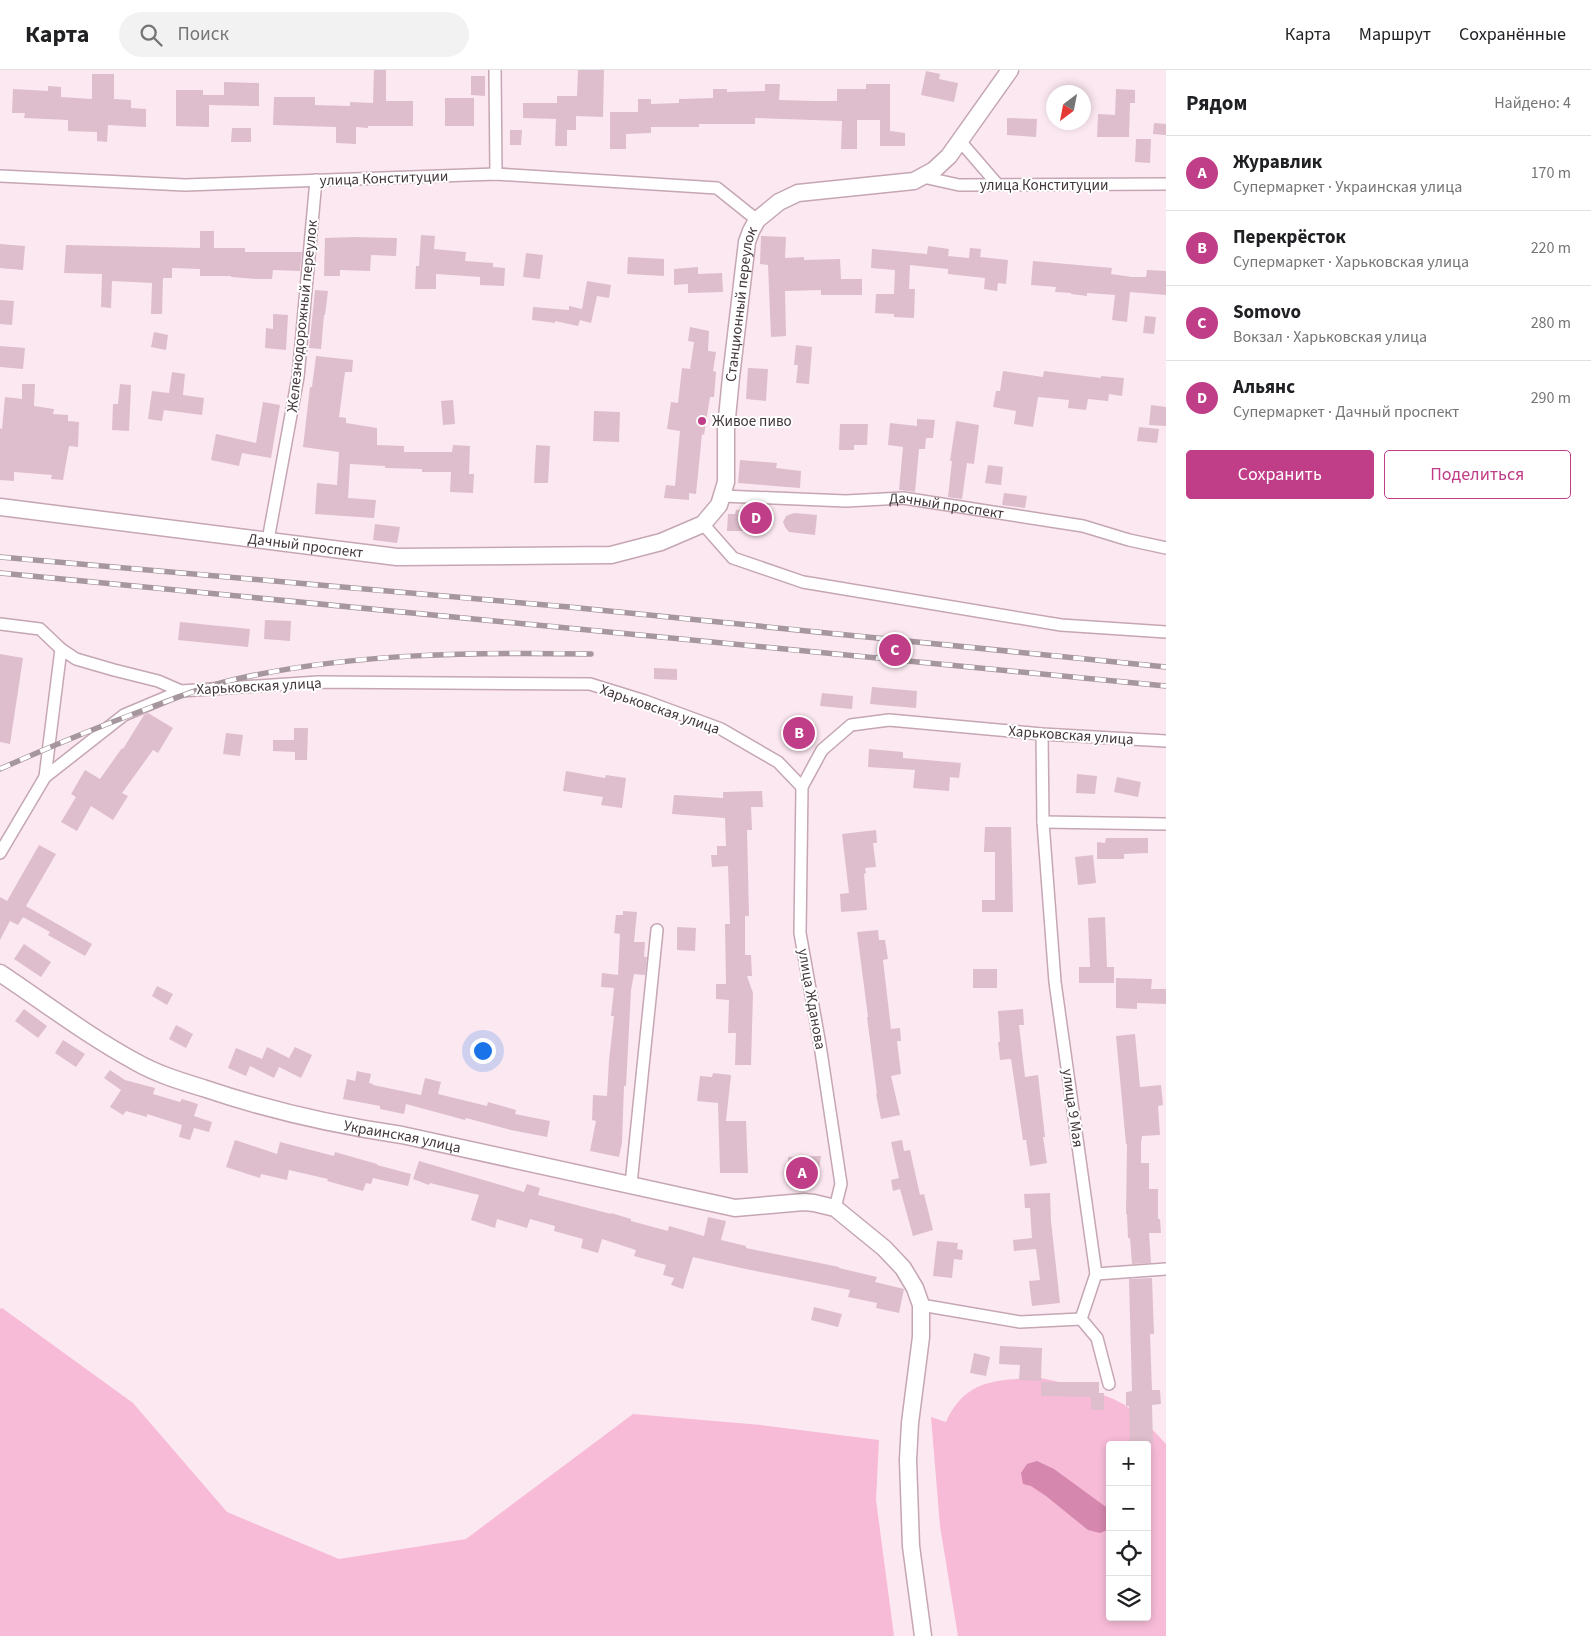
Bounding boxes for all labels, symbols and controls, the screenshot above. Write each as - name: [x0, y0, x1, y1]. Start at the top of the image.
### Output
- search box: [119, 12, 469, 57]
- text: Карта: [25, 17, 89, 52]
- icon: search: [137, 21, 165, 49]
- text: Поиск: [177, 21, 229, 48]
- text: Карта: [1285, 22, 1331, 47]
- text: Маршрут: [1359, 22, 1431, 47]
- text: Сохранённые: [1459, 22, 1566, 47]
- north arrow: [1046, 85, 1091, 130]
- text: Рядом: [1186, 88, 1247, 118]
- text: Найдено: 4: [1494, 92, 1571, 114]
- text: Журавлик: [1233, 149, 1322, 176]
- text: A: [1197, 162, 1207, 184]
- text: 170 m: [1531, 162, 1571, 184]
- street label: улица Конституции: [319, 166, 449, 191]
- street label: улица Конституции: [980, 175, 1108, 196]
- text: Супермаркет · Украинская улица: [1233, 176, 1462, 198]
- street label: Железнодорожный переулок: [282, 218, 323, 413]
- street label: Станционный переулок: [721, 222, 763, 383]
- text: Перекрёсток: [1233, 224, 1346, 251]
- text: B: [1197, 237, 1207, 259]
- text: 220 m: [1531, 237, 1571, 259]
- text: Супермаркет · Харьковская улица: [1233, 251, 1469, 273]
- text: Somovo: [1233, 299, 1301, 326]
- text: C: [1197, 312, 1207, 334]
- text: 280 m: [1531, 312, 1571, 334]
- text: Вокзал · Харьковская улица: [1233, 326, 1427, 348]
- text: Альянс: [1233, 374, 1295, 401]
- text: D: [1197, 387, 1207, 409]
- text: 290 m: [1531, 387, 1571, 409]
- text: Супермаркет · Дачный проспект: [1233, 401, 1459, 423]
- place label: Живое пиво: [712, 411, 792, 432]
- marker: Живое пиво: [696, 415, 708, 427]
- button: Сохранить: [1186, 450, 1374, 499]
- button: Поделиться: [1384, 450, 1571, 499]
- street label: Дачный проспект: [888, 488, 1005, 525]
- pin: D: [740, 499, 772, 537]
- street label: Дачный проспект: [246, 528, 365, 564]
- pin: C: [879, 631, 911, 669]
- street label: Харьковская улица: [196, 673, 322, 700]
- street label: Харьковская улица: [597, 679, 723, 740]
- pin: B: [783, 714, 815, 752]
- street label: Харьковская улица: [1008, 721, 1134, 750]
- street label: улица Жданова: [792, 947, 831, 1051]
- your location: [470, 1038, 496, 1064]
- street label: улица 9 Мая: [1057, 1068, 1088, 1149]
- street label: Украинская улица: [342, 1115, 463, 1159]
- pin: A: [786, 1154, 818, 1192]
- map controls: [1106, 1441, 1151, 1621]
- button: +: [1106, 1441, 1151, 1486]
- button: −: [1106, 1486, 1151, 1531]
- button: locate: [1106, 1531, 1151, 1576]
- button: layers: [1106, 1576, 1151, 1621]

